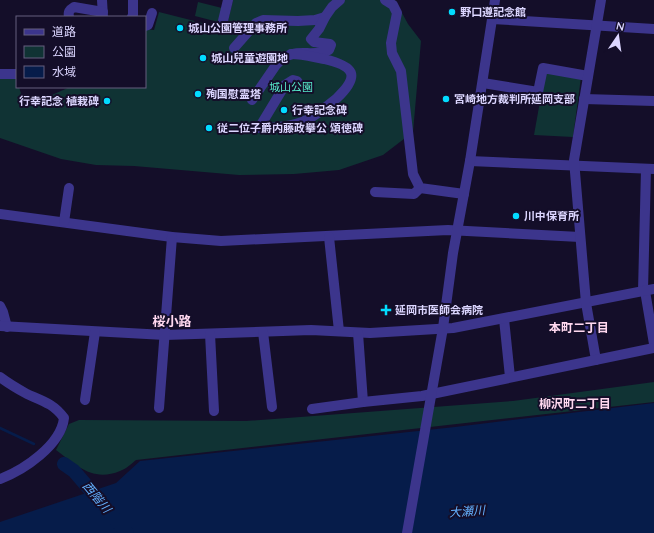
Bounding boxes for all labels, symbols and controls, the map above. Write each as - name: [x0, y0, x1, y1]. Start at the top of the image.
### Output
- place label: 野口遵記念館: [460, 5, 526, 19]
- marker: 野口遵記念館: [447, 7, 457, 17]
- legend: [16, 16, 146, 88]
- north arrow: [598, 16, 638, 56]
- text: N: [615, 19, 626, 34]
- place label: 城山公園管理事務所: [188, 21, 287, 35]
- marker: 城山公園管理事務所: [175, 23, 185, 33]
- text: 道路: [52, 24, 76, 39]
- text: 公園: [52, 44, 76, 59]
- place label: 城山兒童遊園地: [211, 51, 288, 65]
- marker: 城山兒童遊園地: [198, 53, 208, 63]
- text: 水域: [52, 64, 76, 79]
- park label: 城山公園: [269, 80, 313, 94]
- place label: 殉国慰霊塔: [206, 87, 261, 101]
- marker: 殉国慰霊塔: [193, 89, 203, 99]
- place label: 宮崎地方裁判所延岡支部: [454, 92, 575, 106]
- place label: 行幸記念 植栽碑: [19, 94, 99, 108]
- marker: 宮崎地方裁判所延岡支部: [441, 94, 451, 104]
- marker: 行幸記念 植栽碑: [102, 96, 112, 106]
- place label: 行幸記念碑: [292, 103, 347, 117]
- marker: 行幸記念碑: [279, 105, 289, 115]
- place label: 従二位子爵内藤政擧公 頌徳碑: [217, 121, 363, 135]
- marker: 従二位子爵内藤政擧公 頌徳碑: [204, 123, 214, 133]
- place label: 川中保育所: [524, 209, 579, 223]
- marker: 川中保育所: [511, 211, 521, 221]
- place label: 延岡市医師会病院: [395, 303, 483, 317]
- marker: 延岡市医師会病院: [380, 304, 392, 316]
- district label: 桜小路: [152, 313, 192, 329]
- district label: 本町二丁目: [549, 320, 609, 335]
- district label: 柳沢町二丁目: [539, 396, 611, 411]
- water label: 西階川: [80, 478, 116, 517]
- water label: 大瀬川: [449, 502, 487, 520]

